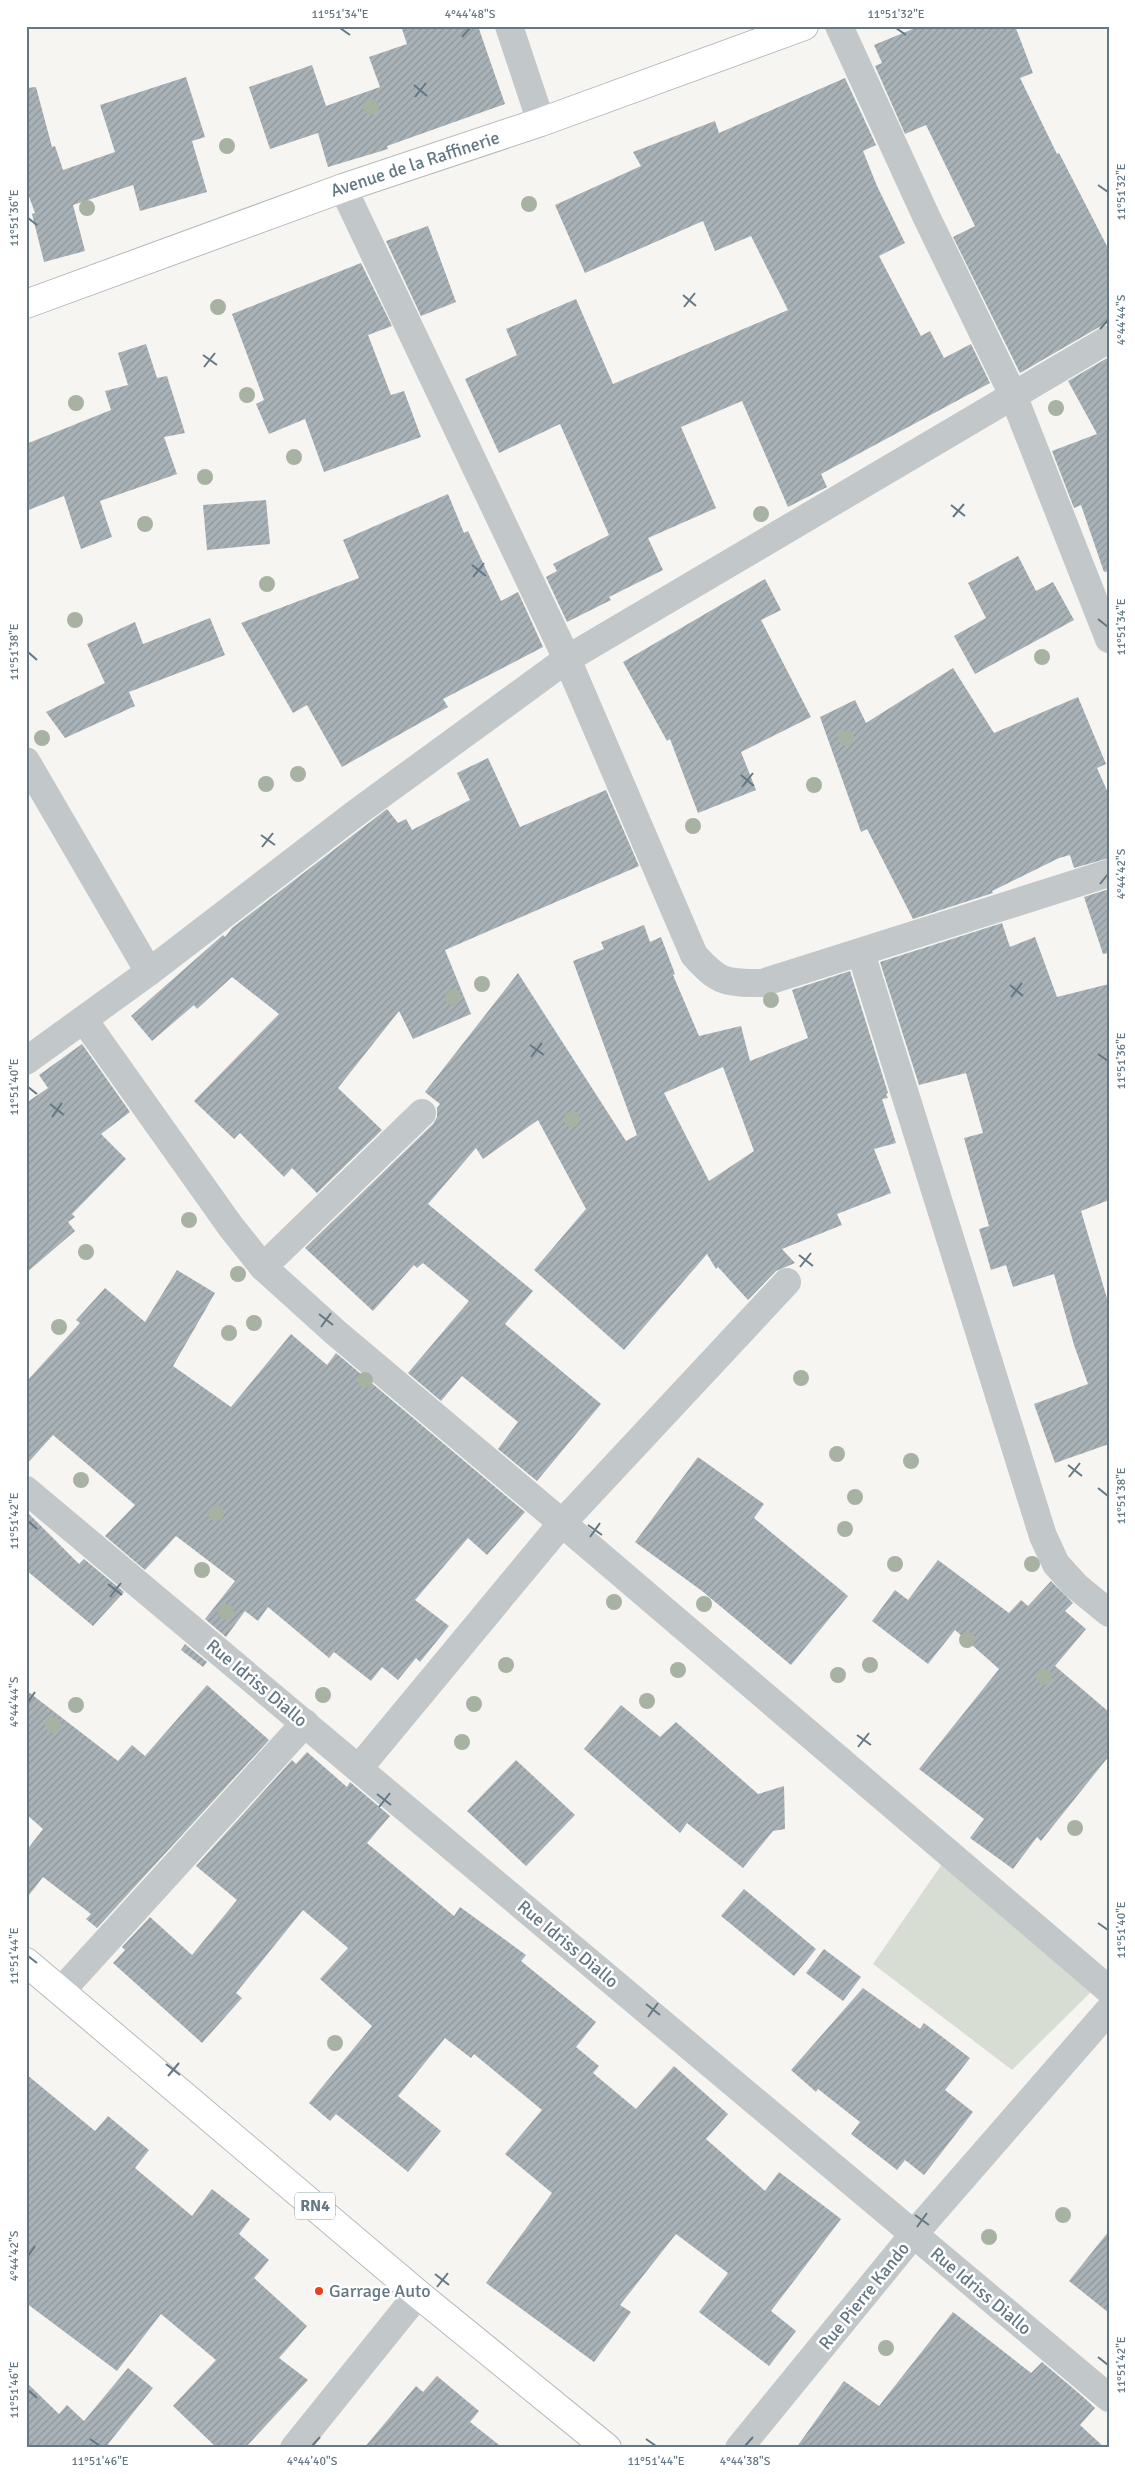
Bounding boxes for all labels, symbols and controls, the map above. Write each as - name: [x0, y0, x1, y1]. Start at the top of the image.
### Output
- text: 11°51'34"E: [311, 7, 369, 22]
- text: 4°44'48"S: [445, 7, 496, 22]
- text: 11°51'32"E: [867, 7, 925, 22]
- street label: Avenue de la Raffinerie: [328, 126, 502, 202]
- text: 11°51'32"E: [1114, 163, 1129, 221]
- text: 11°51'36"E: [7, 189, 22, 247]
- text: 4°44'44"S: [1114, 294, 1129, 345]
- text: 11°51'34"E: [1114, 598, 1129, 656]
- text: 11°51'38"E: [7, 623, 22, 681]
- text: 4°44'42"S: [1114, 848, 1129, 899]
- text: 11°51'36"E: [1114, 1032, 1129, 1090]
- text: 11°51'40"E: [7, 1058, 22, 1116]
- text: 11°51'38"E: [1114, 1467, 1129, 1525]
- text: 11°51'42"E: [7, 1492, 22, 1550]
- street label: Rue Idriss Diallo: [202, 1634, 312, 1732]
- text: 4°44'44"S: [7, 1676, 22, 1727]
- street label: Rue Idriss Diallo: [513, 1895, 623, 1993]
- text: 11°51'40"E: [1114, 1901, 1129, 1959]
- text: 11°51'44"E: [7, 1927, 22, 1985]
- road number: RN4: [295, 2192, 335, 2220]
- text: 4°44'42"S: [7, 2230, 22, 2281]
- street label: Rue Pierre Kando: [814, 2238, 914, 2354]
- street label: Rue Idriss Diallo: [926, 2242, 1036, 2340]
- place label: Garrage Auto: [329, 2280, 431, 2302]
- marker: Garrage Auto: [313, 2285, 325, 2297]
- text: 11°51'42"E: [1114, 2336, 1129, 2394]
- text: 11°51'46"E: [7, 2361, 22, 2419]
- text: 11°51'46"E: [71, 2454, 129, 2469]
- text: 4°44'40"S: [287, 2454, 338, 2469]
- text: 11°51'44"E: [627, 2454, 685, 2469]
- text: 4°44'38"S: [720, 2454, 771, 2469]

